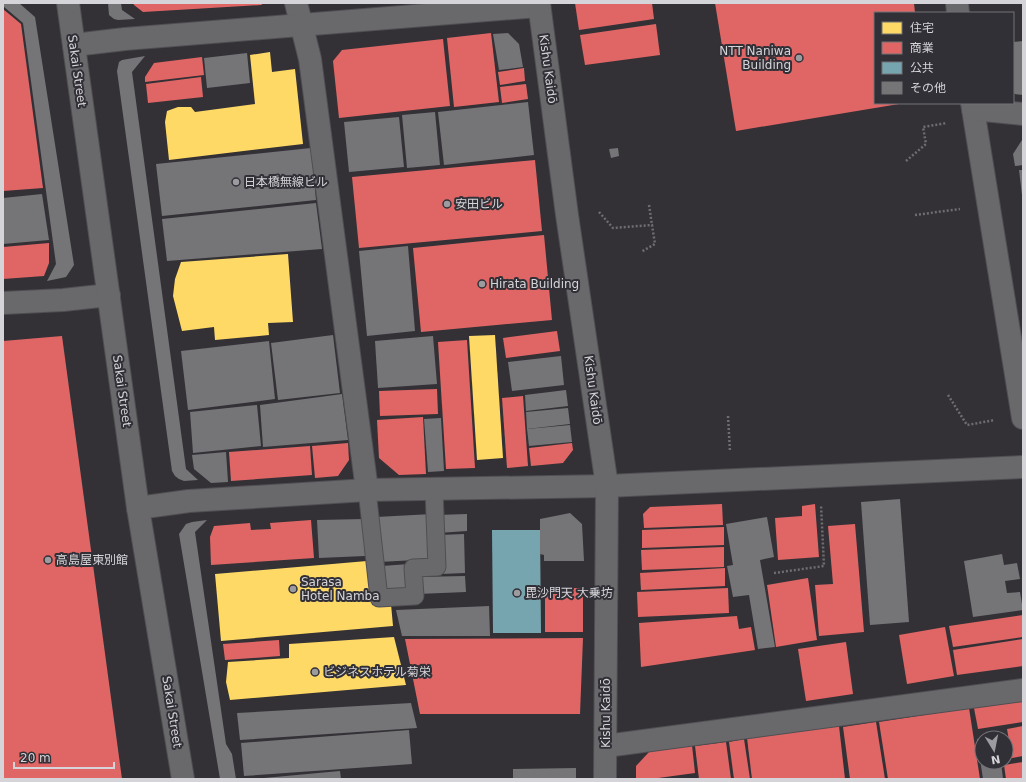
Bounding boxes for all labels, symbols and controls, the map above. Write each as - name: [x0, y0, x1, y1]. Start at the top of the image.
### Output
- legend: [874, 12, 1014, 104]
- text: 住宅: [910, 21, 934, 35]
- street label: Kishu Kaidō: [536, 33, 560, 105]
- street label: Sakai Street: [65, 34, 89, 108]
- text: 商業: [910, 41, 934, 55]
- place label: NTT Naniwa Building: [719, 44, 791, 72]
- marker: NTT Naniwa Building: [794, 53, 804, 63]
- text: 公共: [910, 61, 934, 75]
- text: その他: [910, 81, 946, 95]
- place label: 日本橋無線ビル: [244, 175, 328, 189]
- marker: 日本橋無線ビル: [231, 177, 241, 187]
- place label: 安田ビル: [455, 197, 503, 211]
- marker: 安田ビル: [442, 199, 452, 209]
- place label: Hirata Building: [490, 277, 579, 291]
- marker: Hirata Building: [477, 279, 487, 289]
- street label: Sakai Street: [110, 354, 134, 428]
- street label: Kishu Kaidō: [581, 354, 605, 426]
- place label: 高島屋東別館: [56, 553, 128, 567]
- marker: 高島屋東別館: [43, 555, 53, 565]
- place label: Sarasa Hotel Namba: [301, 575, 380, 603]
- marker: Sarasa Hotel Namba: [288, 584, 298, 594]
- place label: 毘沙門天 大乗坊: [525, 586, 613, 600]
- marker: 毘沙門天 大乗坊: [512, 588, 522, 598]
- place label: ビジネスホテル菊栄: [323, 665, 431, 679]
- marker: ビジネスホテル菊栄: [310, 667, 320, 677]
- street label: Sakai Street: [159, 675, 185, 749]
- street label: Kishu Kaidō: [599, 678, 613, 748]
- north arrow: [974, 730, 1014, 770]
- scale bar: [14, 744, 114, 770]
- text: 20 m: [20, 751, 51, 765]
- text: N: [990, 752, 1001, 767]

